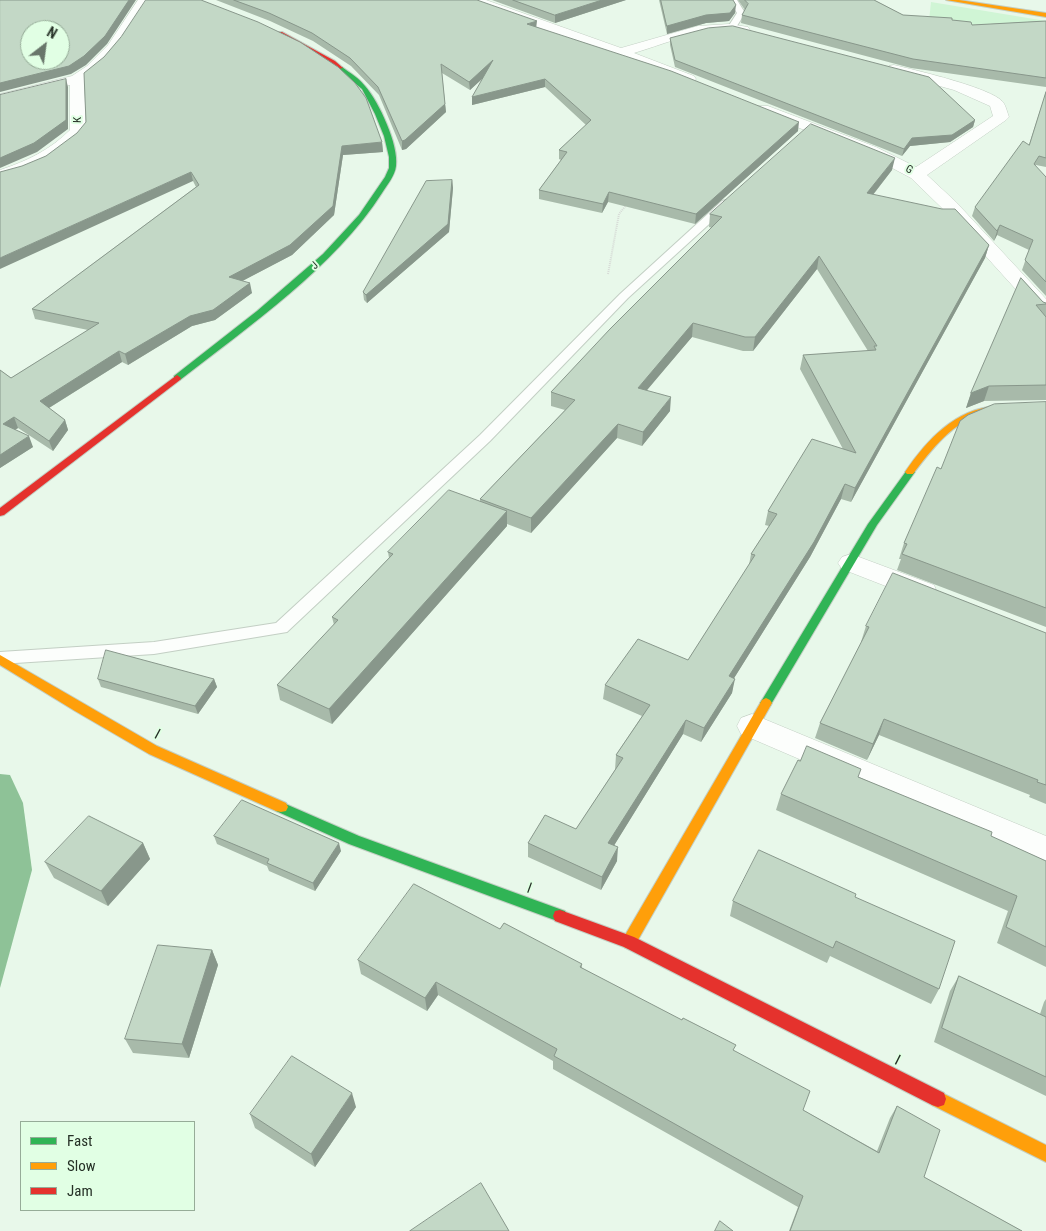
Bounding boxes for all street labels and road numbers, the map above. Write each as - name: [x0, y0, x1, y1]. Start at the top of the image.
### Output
- street label: K: [71, 117, 85, 123]
- street label: G: [903, 163, 915, 177]
- street label: J: [309, 259, 321, 273]
- street label: I: [151, 726, 163, 744]
- street label: I: [524, 880, 534, 898]
- street label: I: [891, 1052, 903, 1070]

